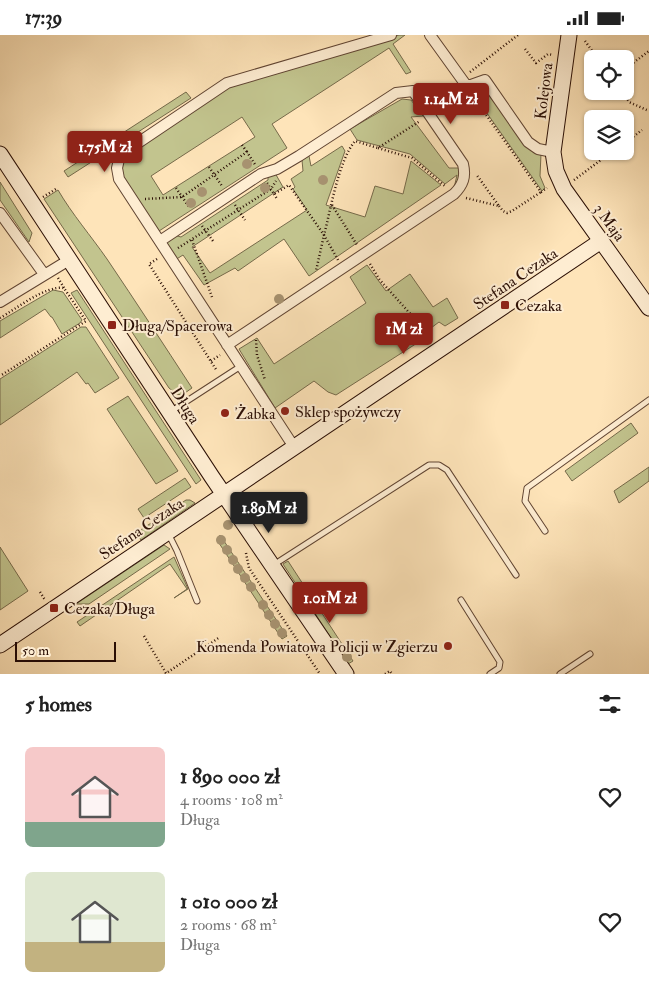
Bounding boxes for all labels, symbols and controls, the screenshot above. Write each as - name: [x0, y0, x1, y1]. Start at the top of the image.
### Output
- text: 17:39: [25, 6, 62, 30]
- map controls: [584, 50, 634, 160]
- button: locate: [584, 50, 634, 100]
- street label: Kolejowa: [531, 61, 557, 121]
- pin: 1.14M zł: [399, 83, 503, 125]
- text: 1.14M zł: [424, 89, 478, 109]
- button: layers: [584, 110, 634, 160]
- pin: 1.75M zł: [53, 131, 157, 173]
- text: 1.75M zł: [78, 137, 132, 157]
- street label: 3 Maja: [589, 200, 630, 246]
- street label: Stefana Cezaka: [469, 243, 561, 313]
- place label: Cezaka: [515, 295, 562, 315]
- marker: Cezaka: [499, 299, 511, 311]
- pin: 1M zł: [369, 313, 439, 355]
- place label: Długa/Spacerowa: [122, 316, 233, 337]
- marker: Długa/Spacerowa: [106, 319, 118, 331]
- text: 1M zł: [386, 319, 422, 339]
- street label: Długa: [166, 383, 205, 428]
- place label: Sklep spożywczy: [295, 402, 402, 423]
- place label: Żabka: [235, 403, 276, 424]
- marker: Sklep spożywczy: [279, 405, 291, 417]
- marker: Żabka: [219, 407, 231, 419]
- pin: 1.89M zł: [217, 491, 321, 534]
- street label: Stefana Cezaka: [96, 493, 188, 564]
- text: 1.89M zł: [241, 498, 297, 518]
- pin: 1.01M zł: [278, 581, 382, 624]
- text: 1.01M zł: [303, 588, 357, 608]
- place label: Cezaka/Długa: [64, 599, 155, 619]
- marker: Cezaka/Długa: [48, 602, 60, 614]
- place label: Komenda Powiatowa Policji w Zgierzu: [196, 637, 438, 657]
- scale bar: [15, 639, 116, 662]
- marker: Komenda Powiatowa Policji w Zgierzu: [442, 640, 454, 652]
- text: 50 m: [22, 642, 49, 659]
- icon: filters: [596, 690, 624, 718]
- text: 5 homes: [25, 691, 92, 718]
- text: 1 890 000 zł: [180, 763, 280, 790]
- icon: home: [65, 767, 125, 827]
- icon: heart: [596, 783, 624, 811]
- text: 4 rooms · 108 m²: [180, 790, 283, 810]
- text: Długa: [180, 810, 220, 830]
- text: 1 010 000 zł: [180, 888, 277, 915]
- icon: home: [65, 892, 125, 952]
- icon: heart: [596, 908, 624, 936]
- text: 2 rooms · 68 m²: [180, 915, 276, 935]
- text: Długa: [180, 935, 220, 955]

